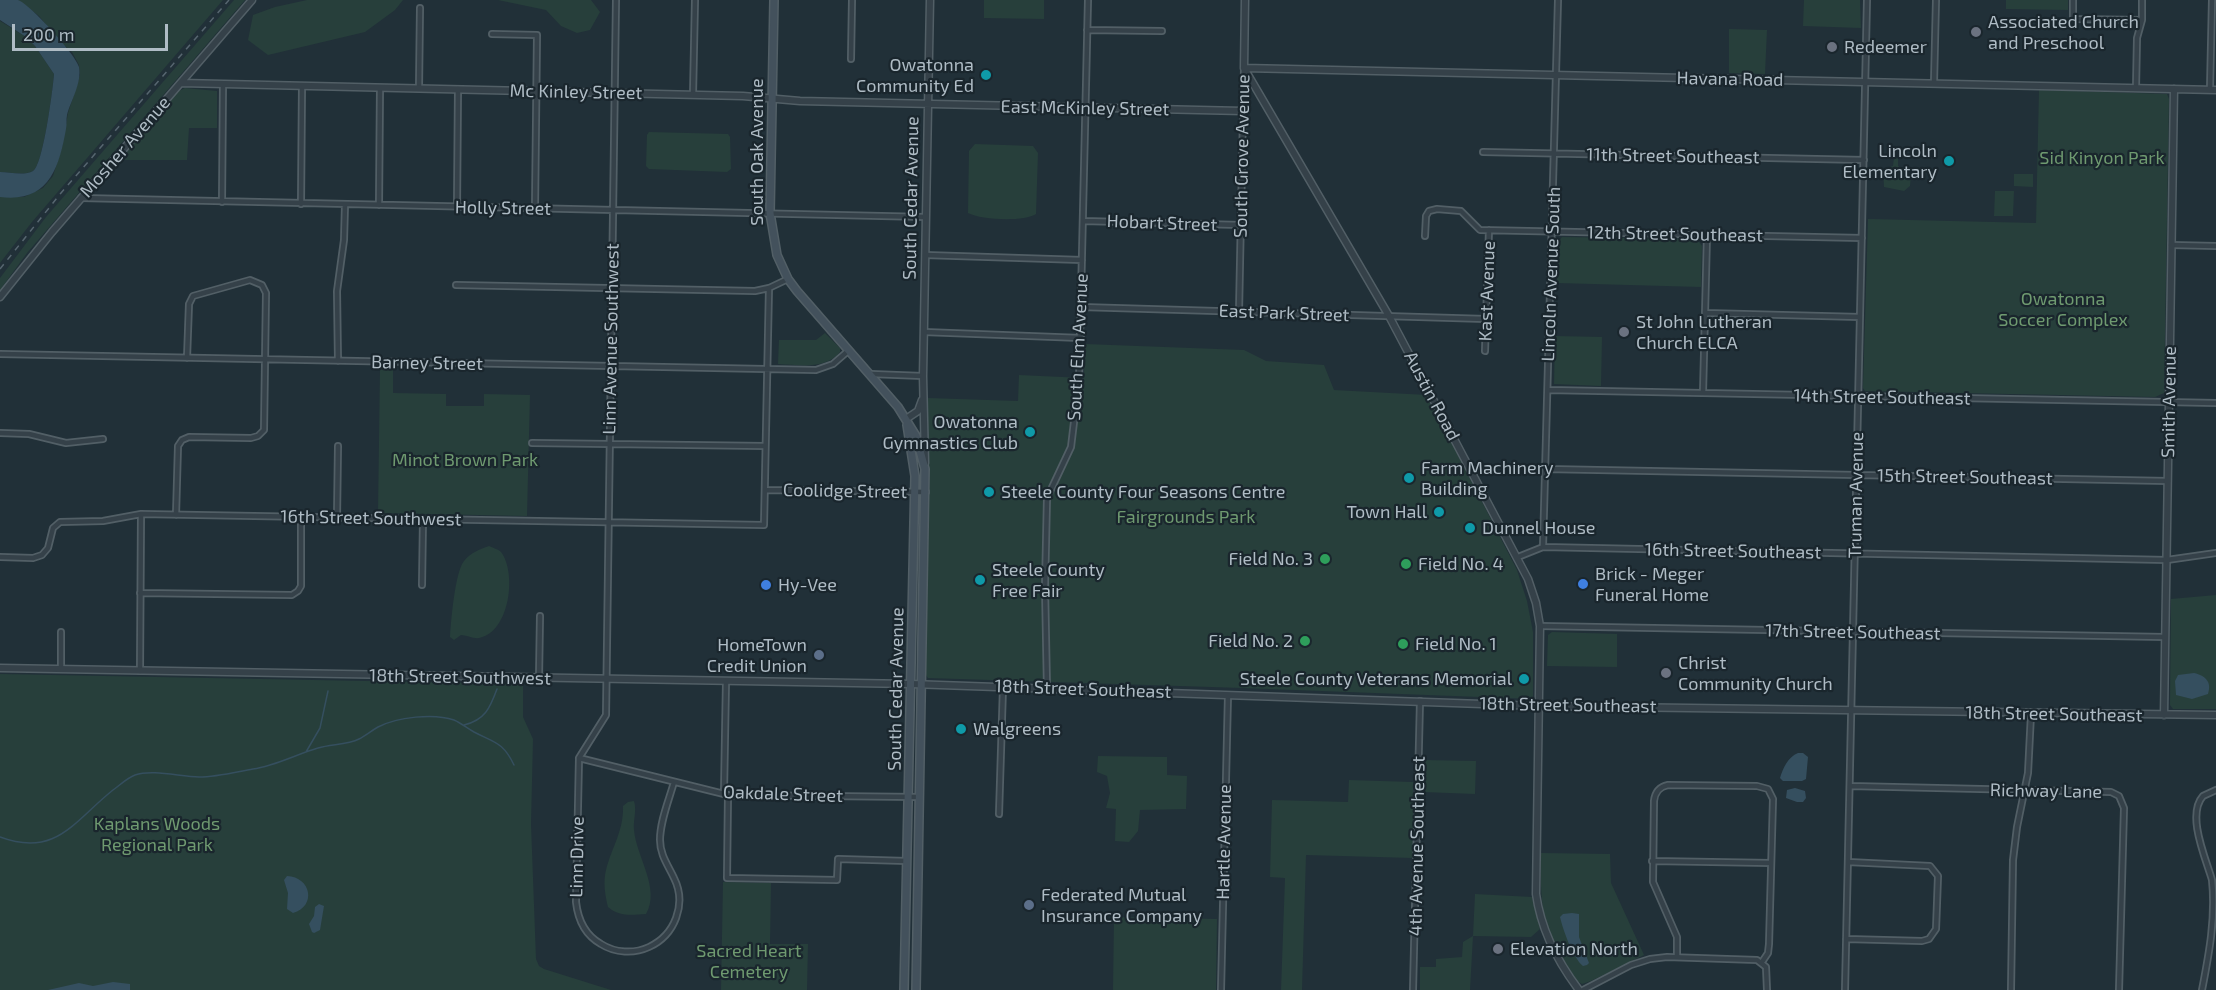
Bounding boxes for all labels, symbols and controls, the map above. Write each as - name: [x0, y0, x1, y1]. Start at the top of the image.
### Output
- place label: Associated Church and Preschool: [1988, 11, 2139, 54]
- scale bar: [15, 12, 171, 50]
- text: 200 m: [23, 23, 75, 45]
- marker: Associated Church and Preschool: [1969, 25, 1983, 39]
- place label: Redeemer: [1844, 36, 1927, 58]
- marker: Redeemer: [1825, 40, 1839, 54]
- place label: Owatonna Community Ed: [856, 54, 974, 97]
- street label: Havana Road: [1676, 67, 1784, 91]
- marker: Owatonna Community Ed: [979, 68, 993, 82]
- street label: South Grove Avenue: [1230, 74, 1254, 238]
- street label: South Oak Avenue: [746, 78, 768, 226]
- street label: Mc Kinley Street: [509, 80, 643, 104]
- street label: Mosher Avenue: [75, 92, 175, 202]
- street label: East McKinley Street: [1001, 96, 1169, 120]
- street label: South Cedar Avenue: [899, 116, 923, 280]
- place label: Lincoln Elementary: [1843, 140, 1937, 182]
- street label: 11th Street Southeast: [1586, 144, 1760, 168]
- park label: Sid Kinyon Park: [2039, 147, 2165, 169]
- marker: Lincoln Elementary: [1942, 154, 1956, 168]
- street label: Lincoln Avenue South: [1537, 186, 1565, 362]
- street label: Holly Street: [455, 196, 551, 220]
- street label: Hobart Street: [1106, 210, 1218, 236]
- street label: 12th Street Southeast: [1587, 222, 1763, 246]
- street label: Kast Avenue: [1474, 240, 1500, 342]
- street label: Linn Avenue Southwest: [599, 243, 623, 435]
- street label: South Elm Avenue: [1063, 273, 1093, 421]
- park label: Owatonna Soccer Complex: [1998, 288, 2128, 330]
- street label: East Park Street: [1218, 300, 1350, 326]
- place label: St John Lutheran Church ELCA: [1636, 311, 1772, 354]
- marker: St John Lutheran Church ELCA: [1617, 325, 1631, 339]
- street label: Smith Avenue: [2157, 346, 2181, 458]
- street label: Austin Road: [1399, 348, 1465, 444]
- street label: Barney Street: [371, 351, 483, 375]
- street label: 14th Street Southeast: [1793, 385, 1971, 409]
- place label: Owatonna Gymnastics Club: [883, 411, 1018, 454]
- marker: Owatonna Gymnastics Club: [1023, 425, 1037, 439]
- street label: Truman Avenue: [1844, 431, 1868, 559]
- park label: Minot Brown Park: [392, 449, 538, 471]
- place label: Farm Machinery Building: [1421, 457, 1553, 500]
- street label: 15th Street Southeast: [1877, 465, 2053, 489]
- marker: Farm Machinery Building: [1402, 471, 1416, 485]
- street label: Coolidge Street: [783, 479, 907, 503]
- place label: Steele County Four Seasons Centre: [1001, 481, 1285, 503]
- marker: Steele County Four Seasons Centre: [982, 485, 996, 499]
- place label: Town Hall: [1346, 501, 1427, 523]
- marker: Town Hall: [1432, 505, 1446, 519]
- street label: 16th Street Southwest: [280, 506, 462, 530]
- park label: Fairgrounds Park: [1116, 506, 1256, 528]
- place label: Dunnel House: [1482, 517, 1595, 539]
- marker: Dunnel House: [1463, 521, 1477, 535]
- street label: 16th Street Southeast: [1645, 539, 1821, 563]
- place label: Field No. 3: [1228, 548, 1313, 570]
- marker: Field No. 3: [1318, 552, 1332, 566]
- place label: Field No. 4: [1418, 553, 1504, 575]
- marker: Field No. 4: [1399, 557, 1413, 571]
- place label: Steele County Free Fair: [992, 559, 1105, 602]
- place label: Brick - Meger Funeral Home: [1595, 563, 1709, 606]
- marker: Steele County Free Fair: [973, 573, 987, 587]
- place label: Hy-Vee: [778, 574, 837, 596]
- marker: Brick - Meger Funeral Home: [1576, 577, 1590, 591]
- marker: Hy-Vee: [759, 578, 773, 592]
- street label: South Cedar Avenue: [884, 607, 908, 771]
- street label: 17th Street Southeast: [1765, 620, 1941, 644]
- place label: Field No. 2: [1208, 630, 1293, 652]
- place label: Field No. 1: [1415, 633, 1497, 655]
- place label: HomeTown Credit Union: [707, 634, 807, 676]
- marker: Field No. 2: [1298, 634, 1312, 648]
- marker: Field No. 1: [1396, 637, 1410, 651]
- marker: HomeTown Credit Union: [812, 648, 826, 662]
- place label: Christ Community Church: [1678, 652, 1833, 694]
- street label: 18th Street Southwest: [369, 665, 551, 689]
- marker: Christ Community Church: [1659, 666, 1673, 680]
- place label: Steele County Veterans Memorial: [1240, 668, 1512, 690]
- marker: Steele County Veterans Memorial: [1517, 672, 1531, 686]
- street label: 18th Street Southeast: [994, 675, 1172, 703]
- street label: 18th Street Southeast: [1479, 693, 1657, 717]
- street label: 18th Street Southeast: [1965, 702, 2143, 726]
- place label: Walgreens: [973, 718, 1061, 740]
- marker: Walgreens: [954, 722, 968, 736]
- street label: 4th Avenue Southeast: [1405, 756, 1429, 936]
- street label: Richway Lane: [1990, 779, 2102, 803]
- street label: Oakdale Street: [723, 781, 843, 807]
- street label: Hartle Avenue: [1212, 784, 1236, 900]
- park label: Kaplans Woods Regional Park: [94, 813, 220, 856]
- street label: Linn Drive: [565, 816, 589, 898]
- place label: Federated Mutual Insurance Company: [1041, 884, 1202, 926]
- marker: Federated Mutual Insurance Company: [1022, 898, 1036, 912]
- place label: Elevation North: [1510, 938, 1638, 960]
- park label: Sacred Heart Cemetery: [696, 940, 802, 982]
- marker: Elevation North: [1491, 942, 1505, 956]

